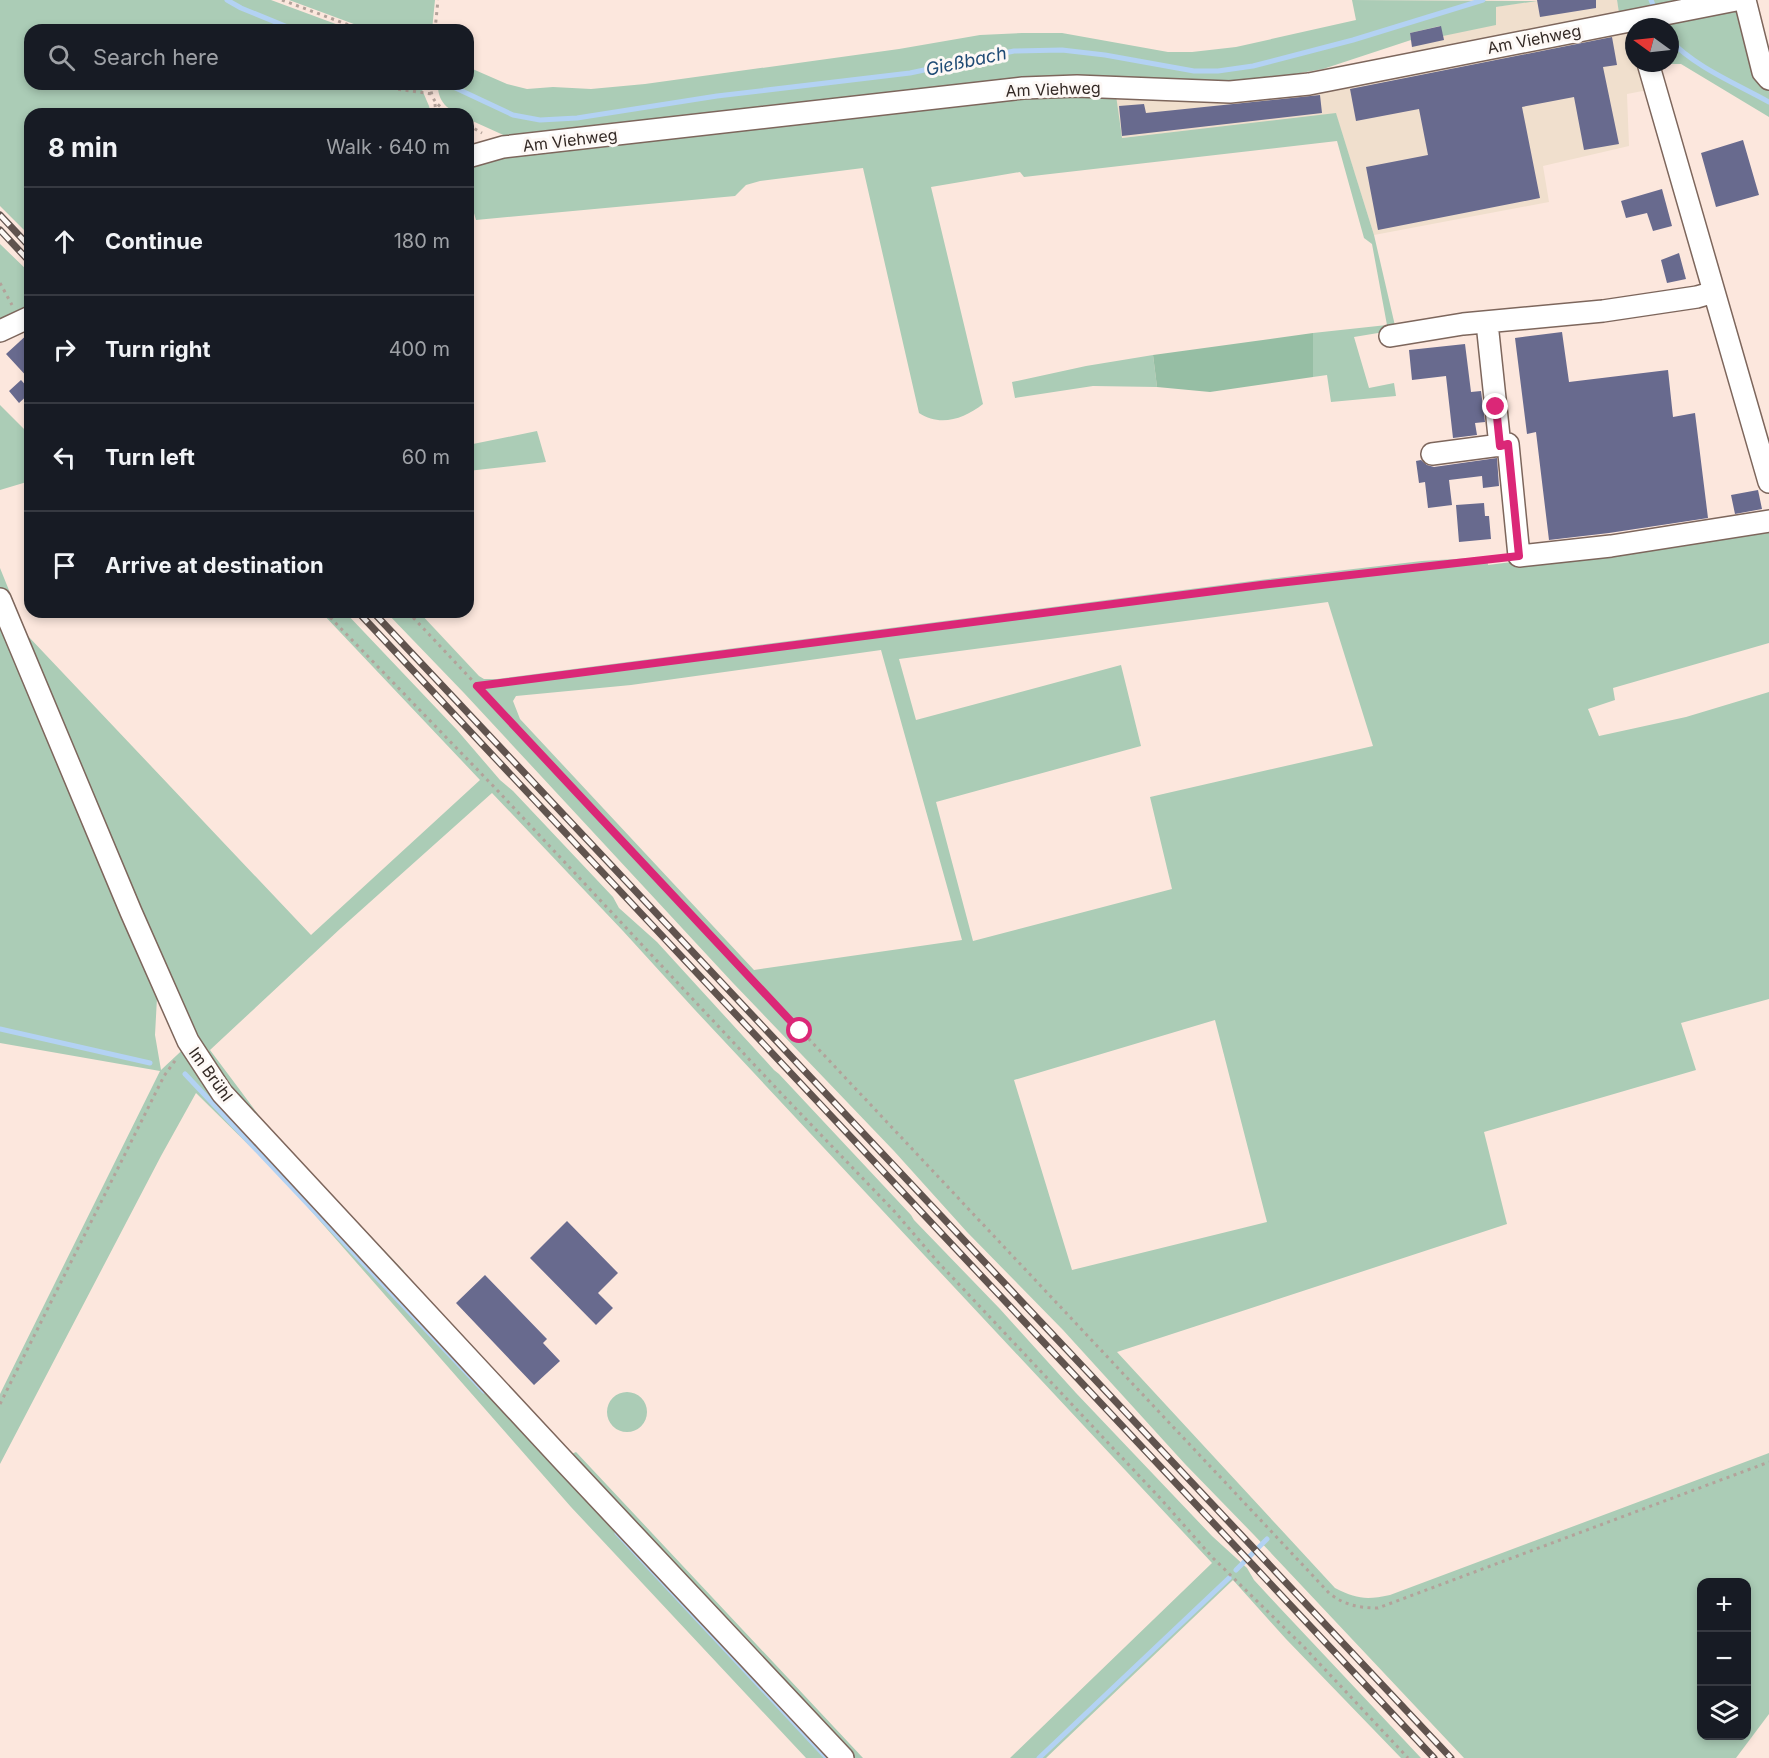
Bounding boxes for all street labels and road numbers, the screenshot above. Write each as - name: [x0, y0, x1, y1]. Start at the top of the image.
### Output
- street label: Am Viehweg: [1485, 20, 1583, 58]
- street label: Am Viehweg: [1005, 77, 1101, 101]
- street label: Am Viehweg: [522, 124, 618, 156]
- street label: Im Brühl: [185, 1043, 237, 1105]

